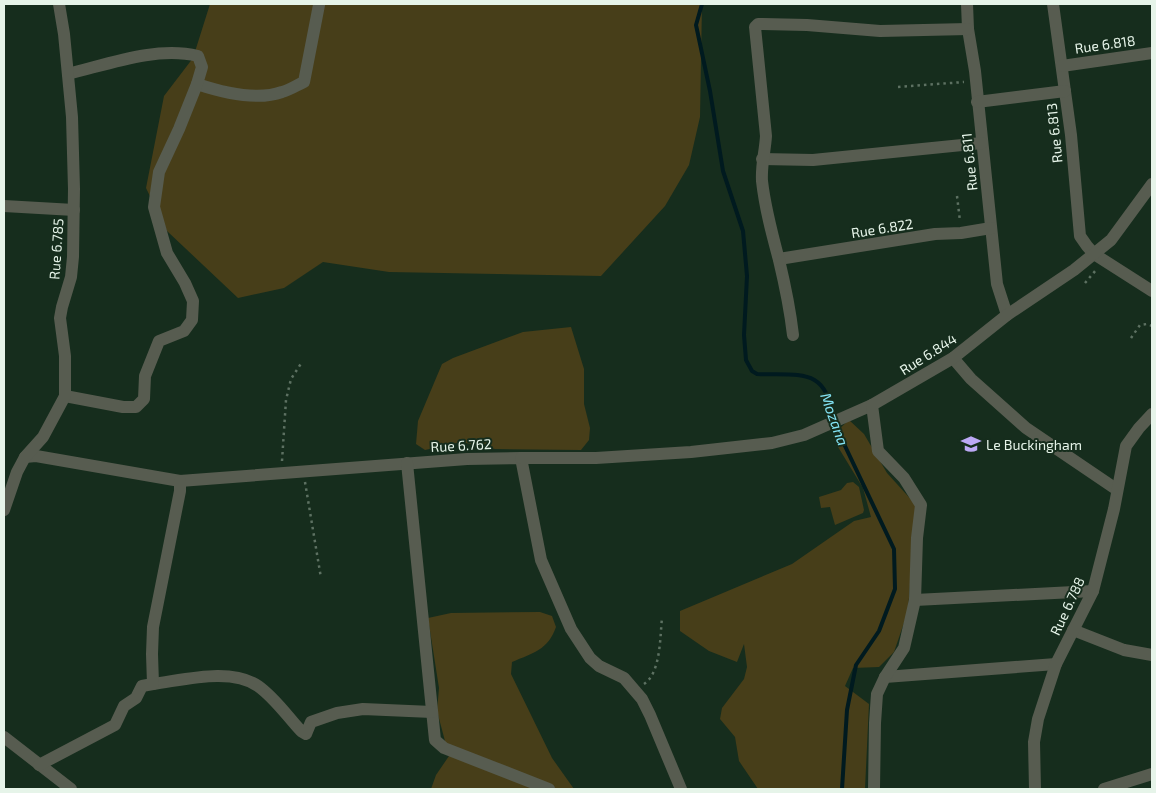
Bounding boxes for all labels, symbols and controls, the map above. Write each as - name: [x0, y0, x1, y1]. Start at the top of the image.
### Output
- street label: Rue 6.818: [1074, 31, 1136, 57]
- street label: Rue 6.813: [1042, 102, 1066, 164]
- street label: Rue 6.811: [958, 132, 980, 192]
- street label: Rue 6.822: [850, 215, 914, 241]
- street label: Rue 6.785: [45, 218, 67, 280]
- street label: Rue 6.844: [896, 330, 960, 378]
- water label: Mozana: [817, 390, 853, 448]
- school or university icon: Le Buckingham: [960, 433, 982, 455]
- street label: Rue 6.762: [430, 435, 492, 455]
- place label: Le Buckingham: [986, 436, 1082, 453]
- street label: Rue 6.788: [1046, 574, 1088, 638]

